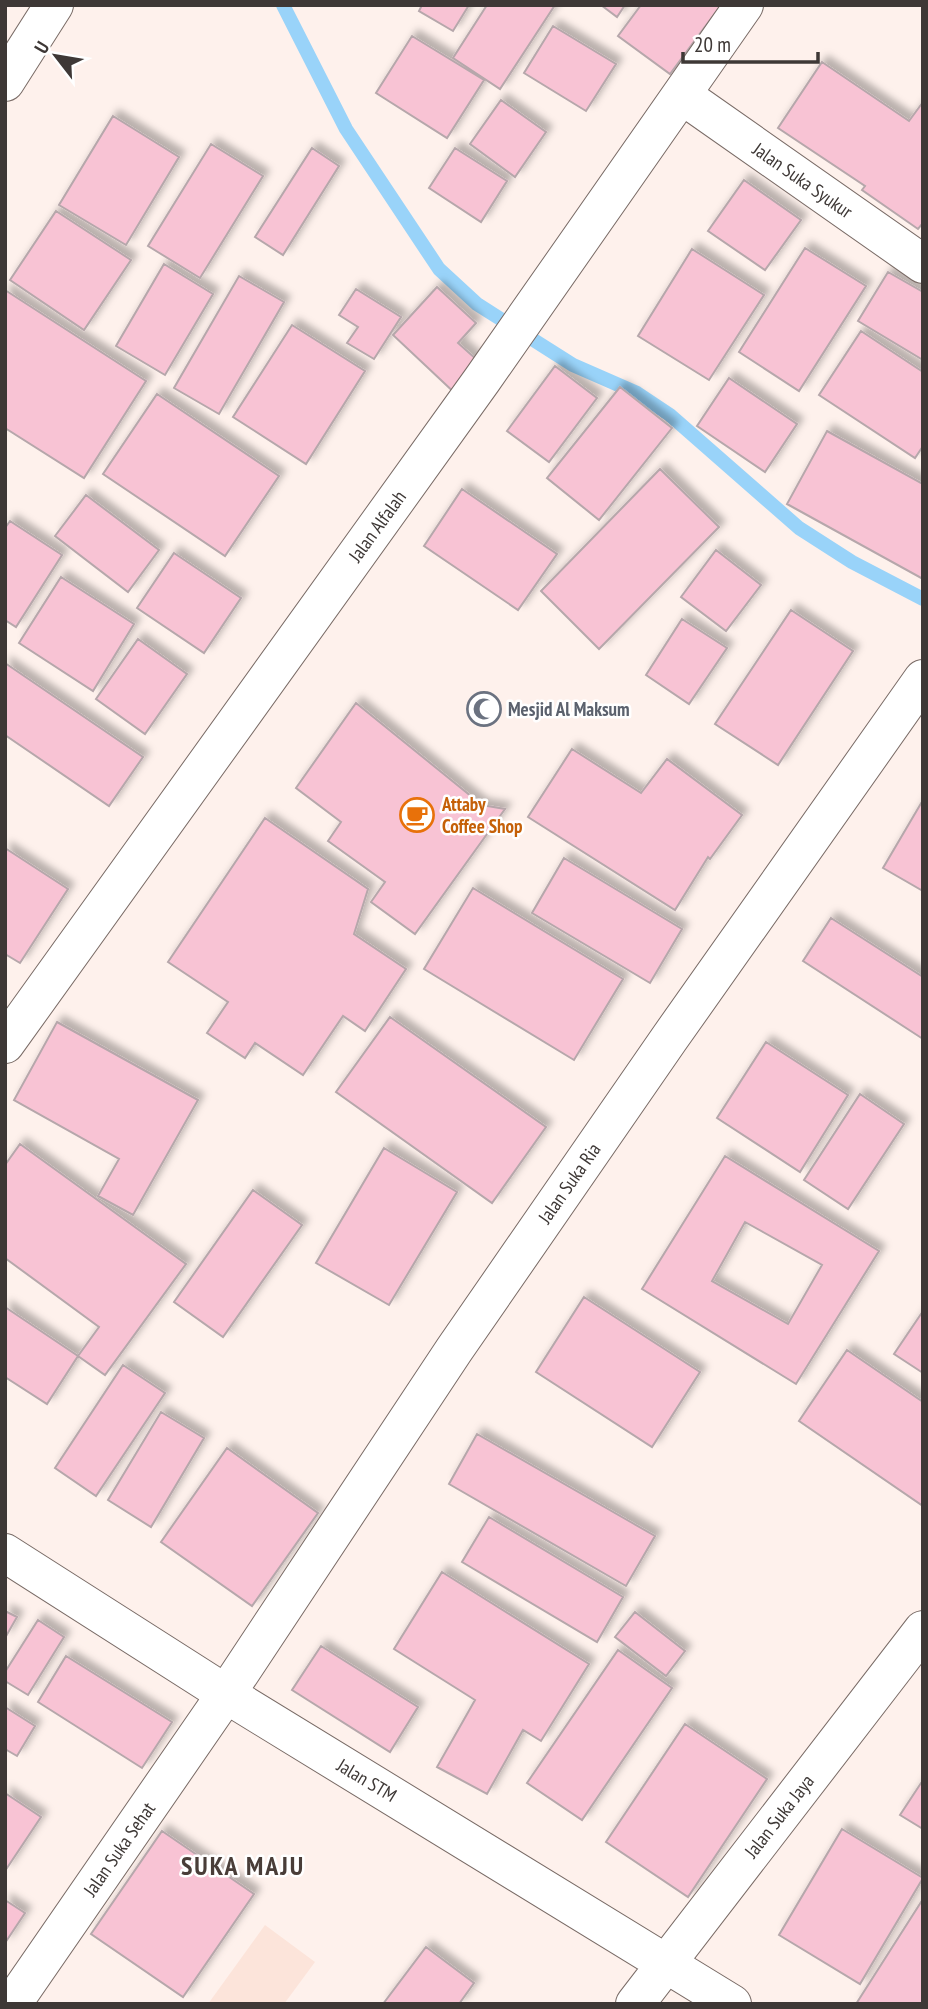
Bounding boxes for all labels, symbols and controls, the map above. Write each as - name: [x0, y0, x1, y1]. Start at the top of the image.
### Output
- north arrow: [21, 21, 91, 91]
- scale bar: [683, 21, 818, 65]
- text: 20 m: [694, 31, 731, 58]
- text: U: [29, 37, 54, 58]
- street label: Jalan Suka Syukur: [748, 136, 858, 224]
- street label: Jalan Alfalah: [342, 486, 411, 567]
- mosque icon: Mesjid Al Maksum: [465, 690, 503, 728]
- place label: Mesjid Al Maksum: [508, 697, 630, 721]
- place label: Attaby Coffee Shop: [441, 792, 523, 838]
- cafe icon: Attaby Coffee Shop: [398, 796, 436, 834]
- street label: Jalan Suka Ria: [532, 1138, 605, 1229]
- street label: Jalan STM: [332, 1752, 401, 1807]
- street label: Jalan Suka Jaya: [738, 1770, 819, 1863]
- street label: Jalan Suka Sehat: [77, 1797, 161, 1901]
- district label: SUKA MAJU: [181, 1849, 305, 1882]

